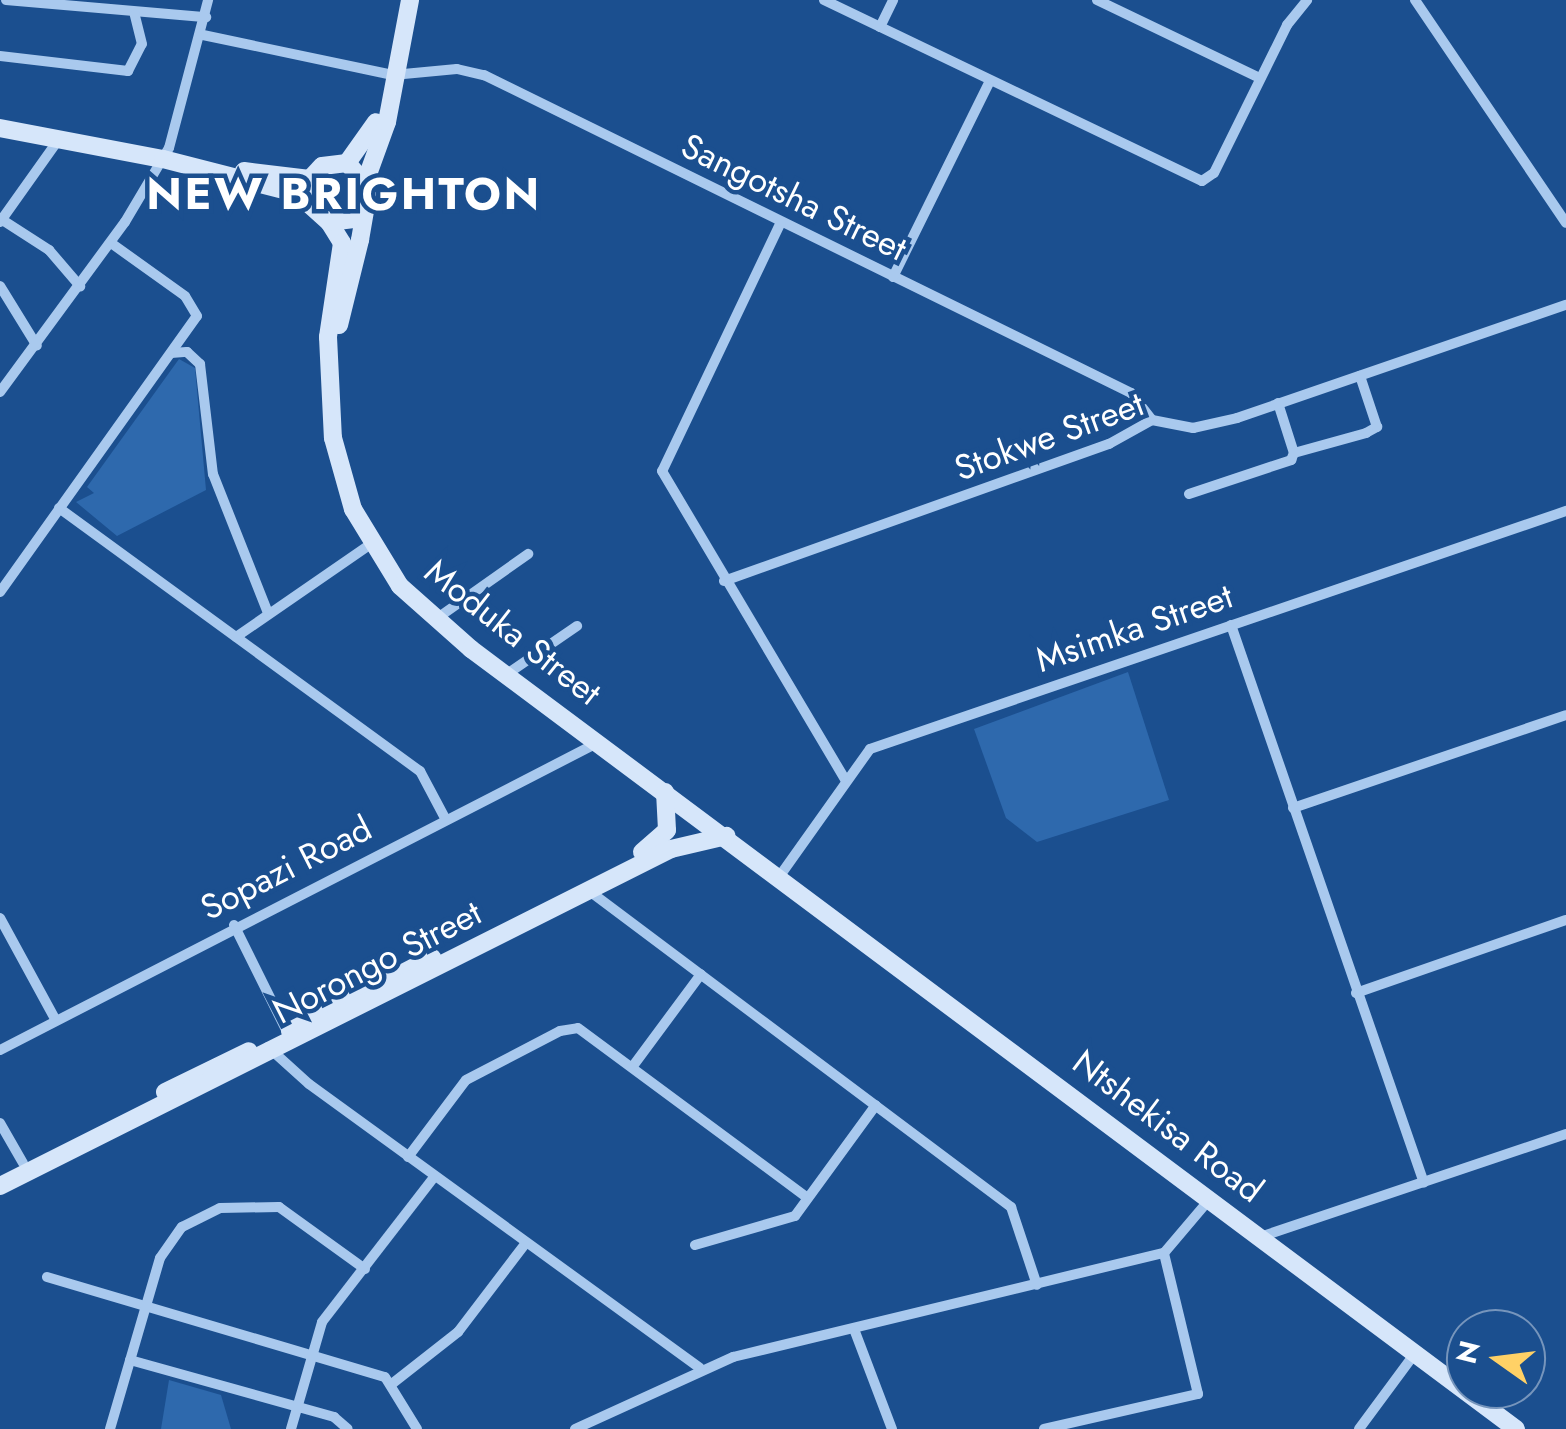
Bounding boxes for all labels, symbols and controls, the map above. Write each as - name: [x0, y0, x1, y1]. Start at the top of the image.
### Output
- street label: Sangotsha Street: [675, 124, 913, 270]
- district label: NEW BRIGHTON: [146, 167, 542, 221]
- street label: Stokwe Street: [949, 382, 1149, 490]
- street label: Moduka Street: [417, 550, 609, 714]
- street label: Msimka Street: [1030, 575, 1238, 681]
- street label: Sopazi Road: [193, 807, 379, 929]
- street label: Norongo Street: [266, 891, 488, 1033]
- street label: Ntshekisa Road: [1065, 1041, 1271, 1211]
- north arrow: [1446, 1309, 1546, 1409]
- text: N: [1446, 1336, 1491, 1368]

